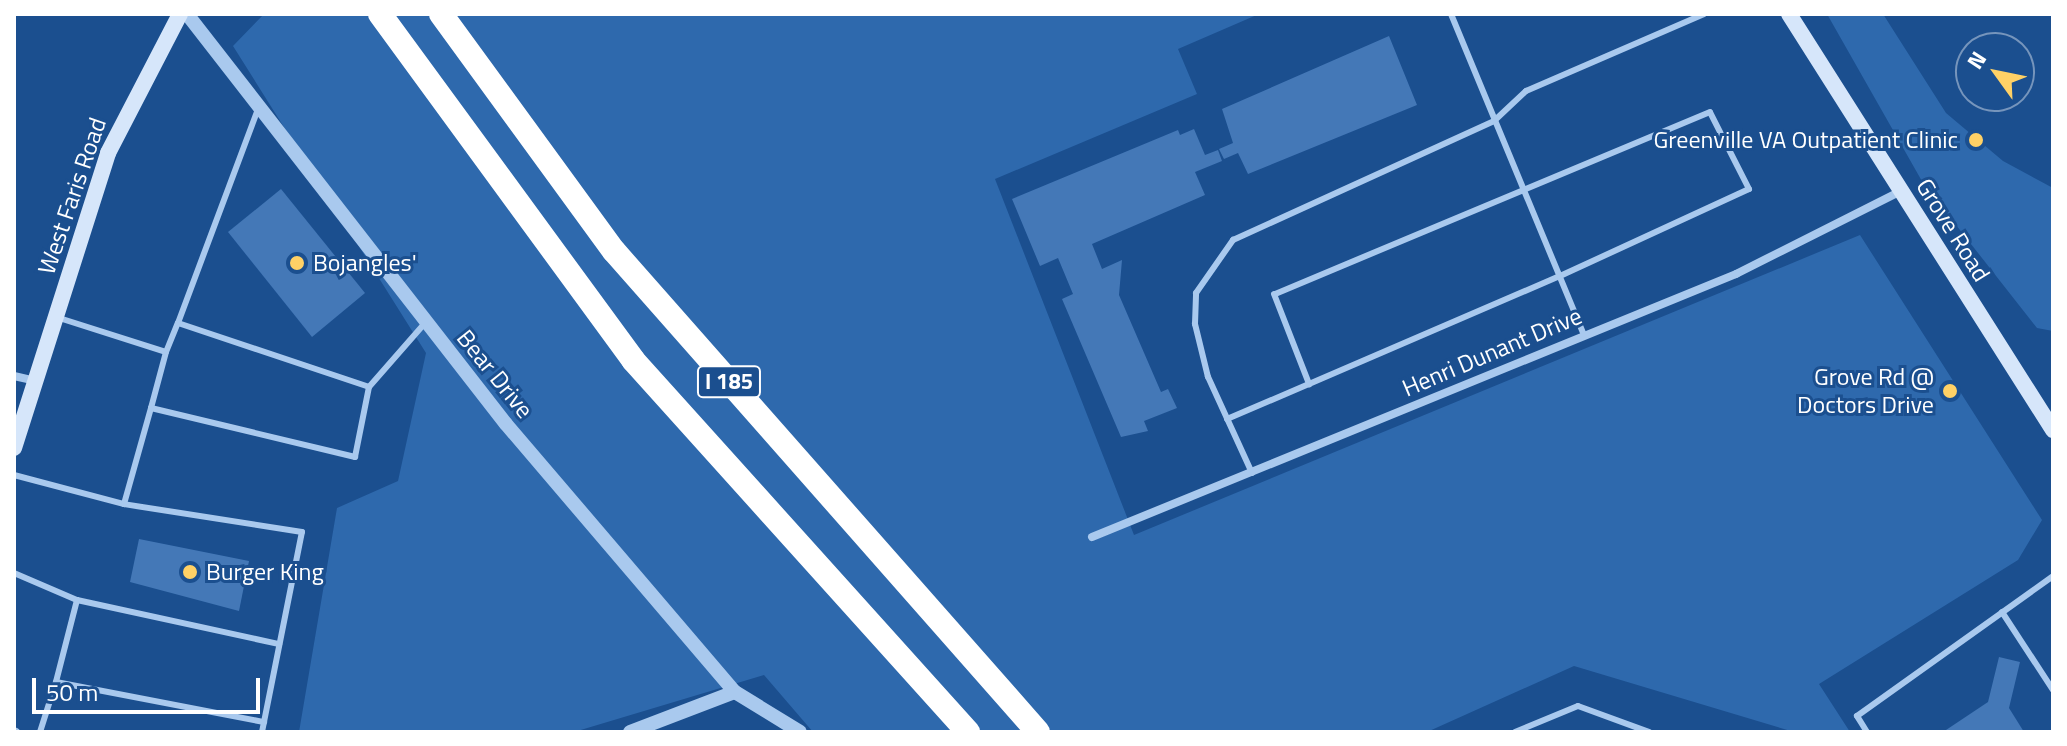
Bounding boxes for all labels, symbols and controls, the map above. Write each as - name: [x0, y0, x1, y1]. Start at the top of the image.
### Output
- north arrow: [1955, 32, 2035, 112]
- text: N: [1958, 44, 1995, 76]
- street label: West Faris Road: [32, 114, 112, 278]
- place label: Greenville VA Outpatient Clinic: [1654, 126, 1958, 154]
- marker: Greenville VA Outpatient Clinic: [1965, 129, 1987, 151]
- street label: Grove Road: [1910, 173, 1996, 287]
- place label: Bojangles': [313, 249, 417, 277]
- marker: Bojangles': [288, 254, 306, 272]
- street label: Henri Dunant Drive: [1398, 301, 1586, 403]
- street label: Bear Drive: [451, 324, 539, 424]
- place label: Grove Rd @ Doctors Drive: [1797, 363, 1934, 419]
- road number: I 185: [695, 364, 763, 400]
- marker: Grove Rd @ Doctors Drive: [1941, 382, 1959, 400]
- place label: Burger King: [206, 558, 324, 586]
- marker: Burger King: [181, 563, 199, 581]
- scale bar: [36, 662, 264, 712]
- text: 50 m: [46, 674, 98, 710]

